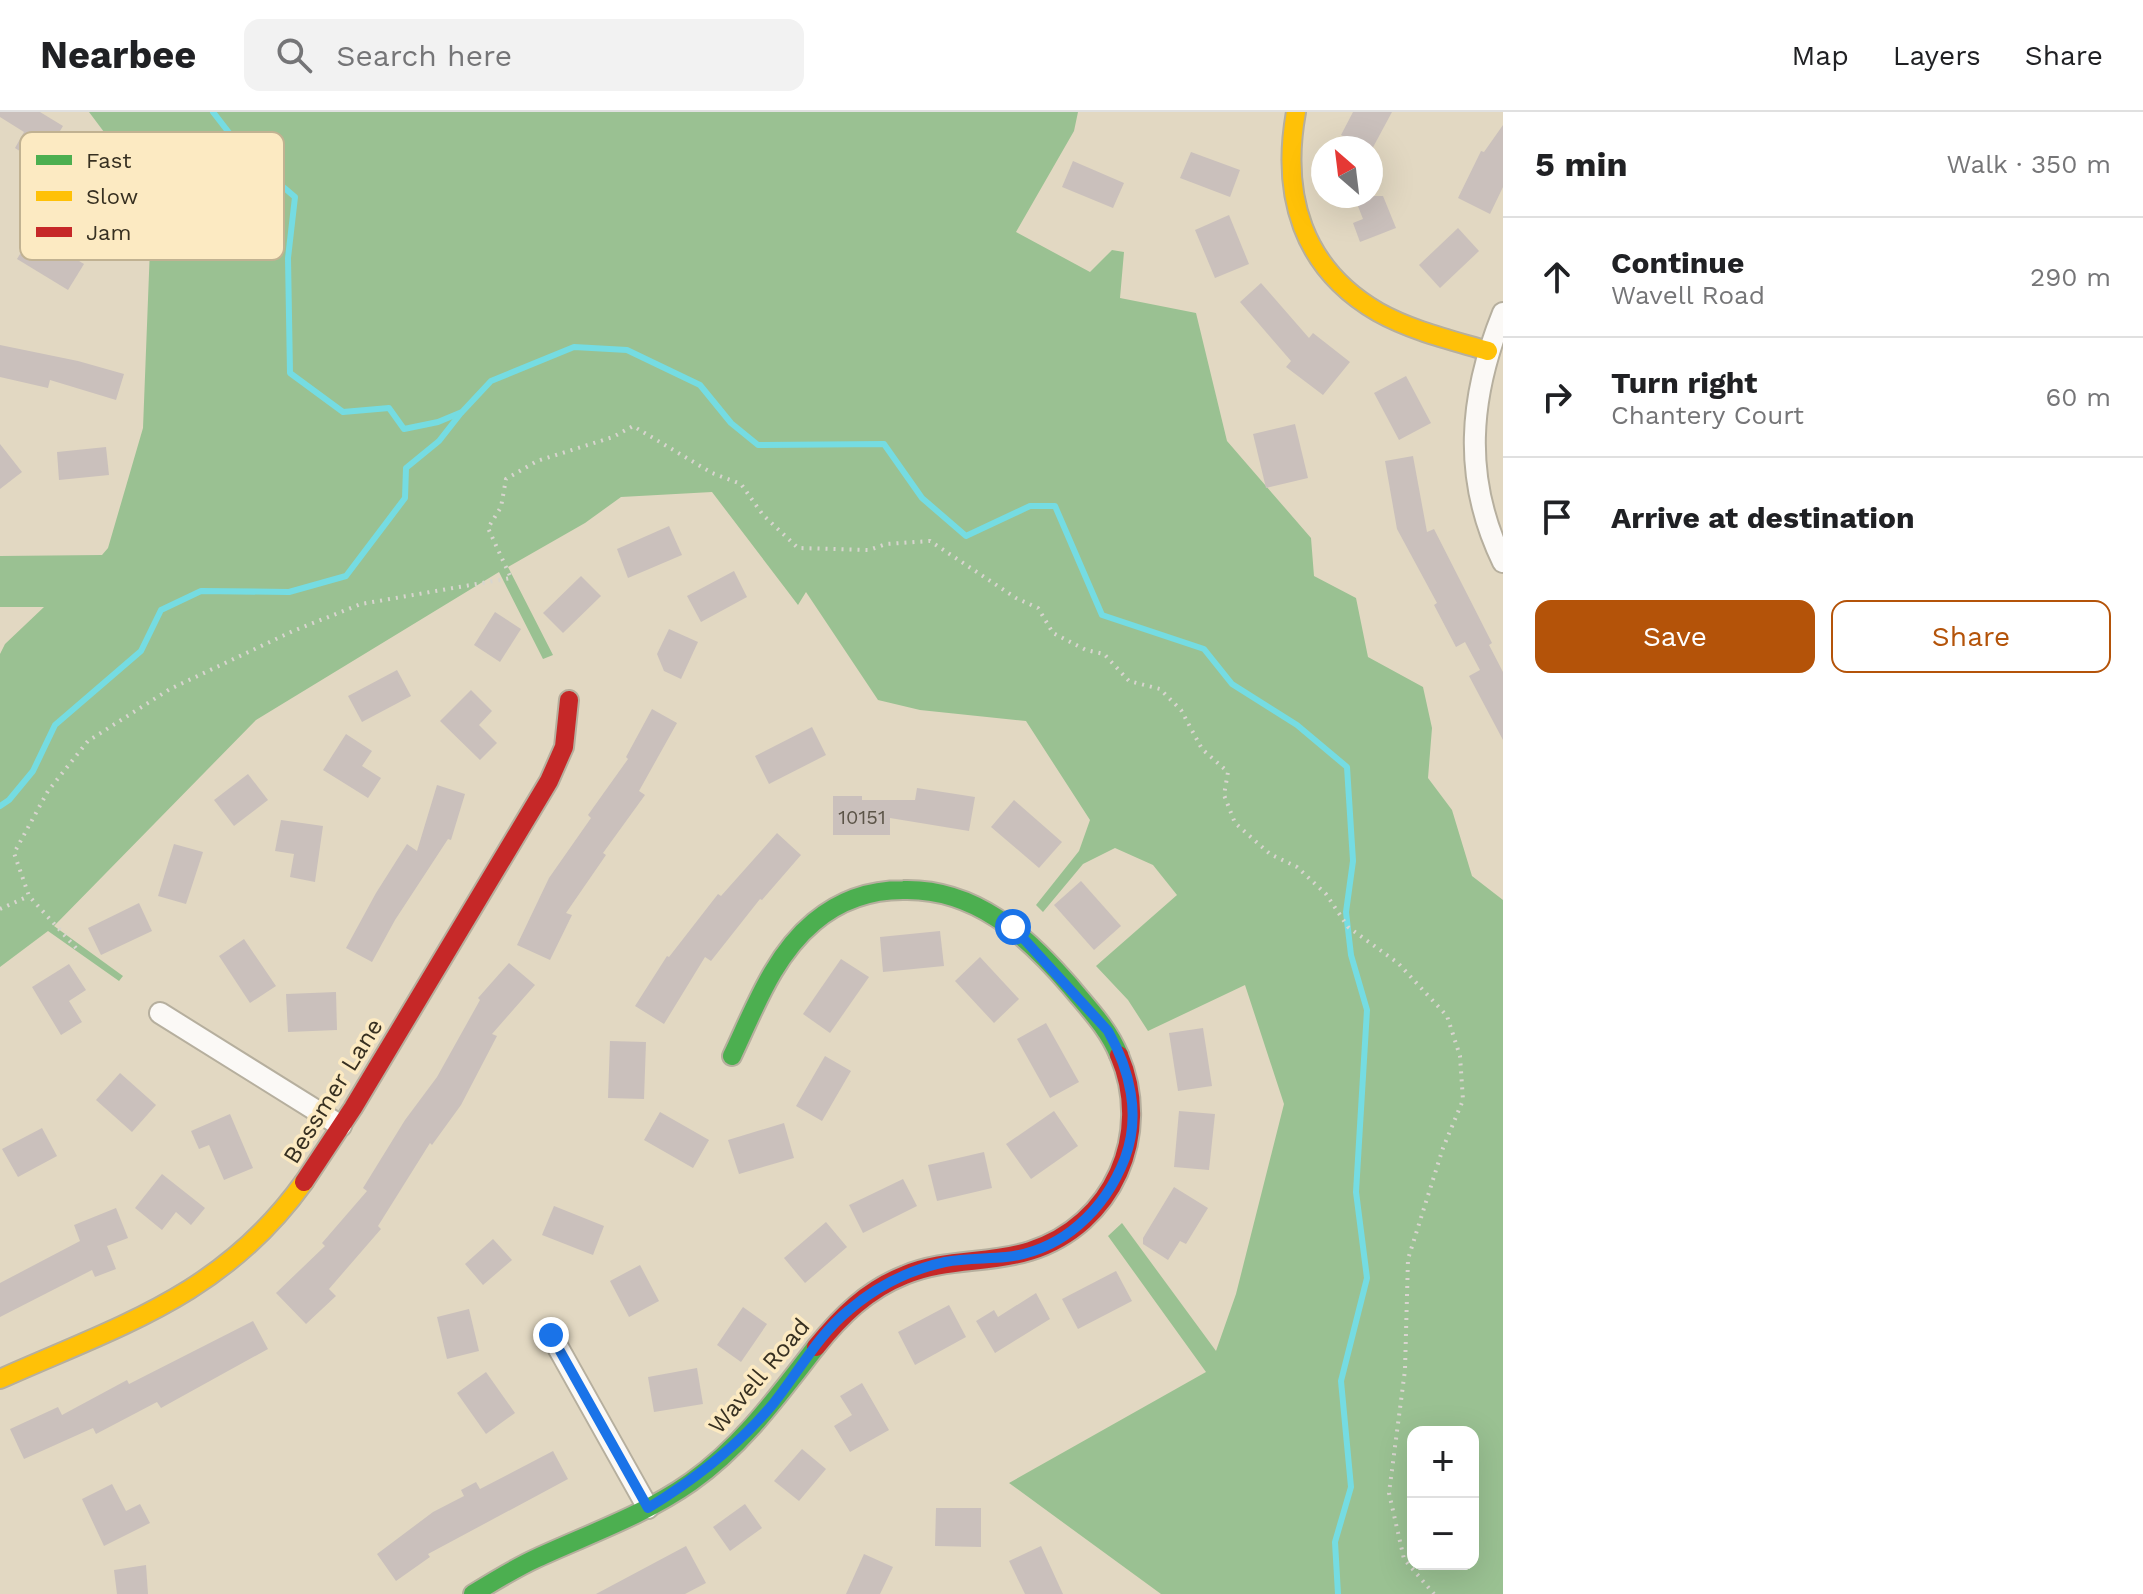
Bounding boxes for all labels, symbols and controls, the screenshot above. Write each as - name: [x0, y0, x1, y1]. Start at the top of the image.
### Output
- search box: [244, 19, 804, 91]
- text: Nearbee: [40, 33, 196, 77]
- icon: search: [272, 33, 316, 77]
- text: Search here: [336, 38, 512, 73]
- text: Map: [1792, 39, 1849, 72]
- text: Layers: [1893, 39, 1981, 72]
- text: Share: [2025, 39, 2103, 72]
- legend: [20, 132, 284, 260]
- north arrow: [1311, 136, 1383, 208]
- text: 5 min: [1535, 144, 1628, 184]
- text: Fast: [86, 148, 132, 173]
- text: Walk · 350 m: [1946, 149, 2111, 179]
- text: Slow: [86, 184, 138, 209]
- text: Jam: [86, 220, 131, 245]
- text: Continue: [1611, 245, 1744, 280]
- icon: ahead: [1535, 255, 1579, 299]
- text: 290 m: [2030, 262, 2111, 292]
- text: Wavell Road: [1611, 280, 1765, 310]
- text: Turn right: [1611, 365, 1757, 400]
- icon: right: [1535, 375, 1579, 419]
- text: 60 m: [2045, 382, 2111, 412]
- text: Chantery Court: [1611, 400, 1804, 430]
- icon: arrive: [1535, 495, 1579, 539]
- text: Arrive at destination: [1611, 500, 1915, 535]
- button: Save: [1535, 600, 1815, 673]
- button: Share: [1831, 600, 2111, 673]
- house number: 10151: [838, 805, 886, 829]
- route start: [995, 909, 1031, 945]
- street label: Bessmer Lane: [277, 1013, 389, 1169]
- street label: Wavell Road: [703, 1313, 815, 1439]
- route end: [533, 1317, 569, 1353]
- map controls: [1407, 1426, 1479, 1570]
- button: +: [1407, 1426, 1479, 1498]
- button: −: [1407, 1498, 1479, 1570]

